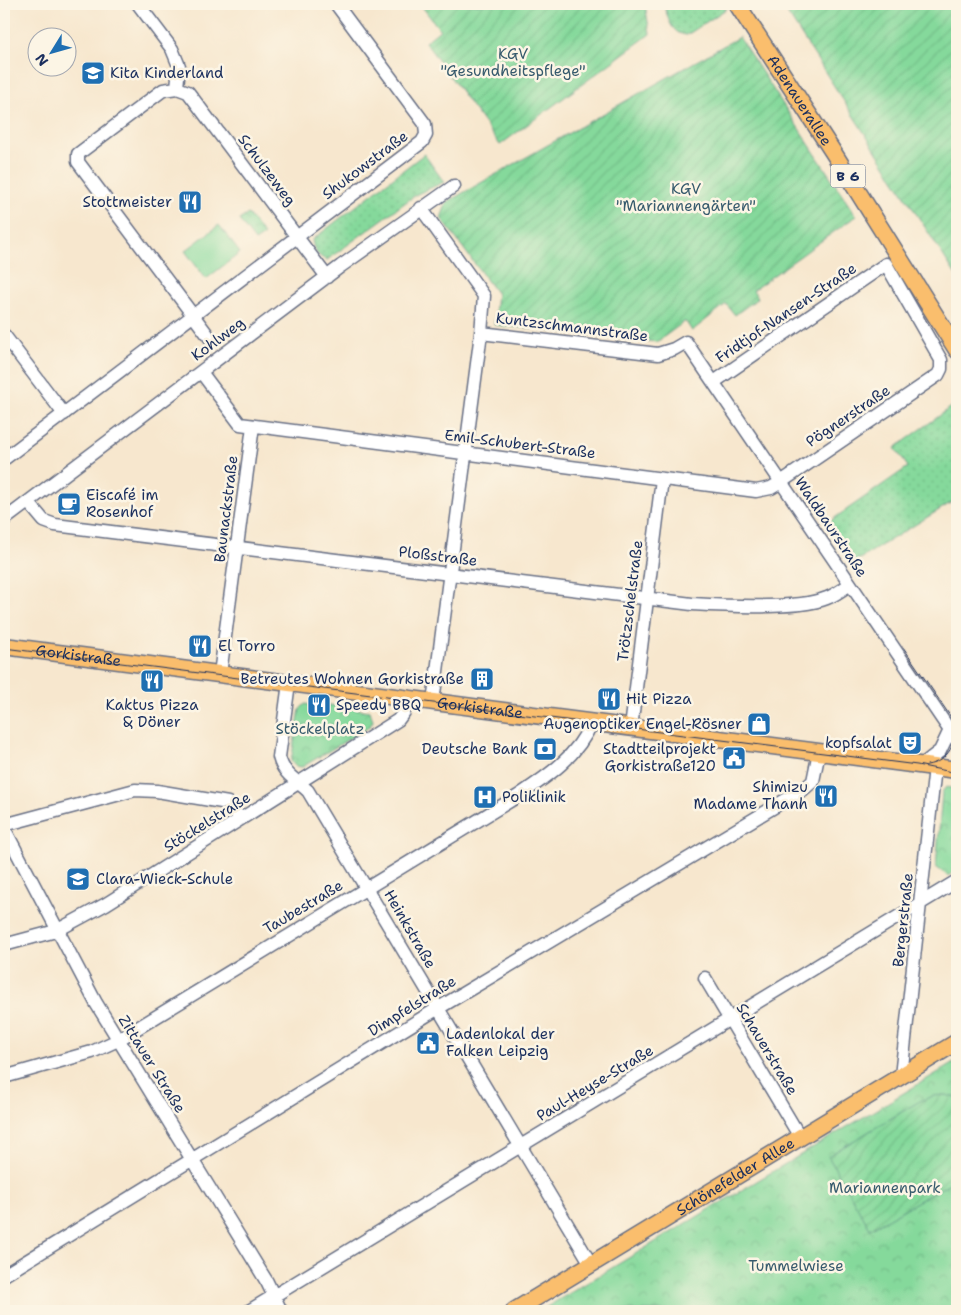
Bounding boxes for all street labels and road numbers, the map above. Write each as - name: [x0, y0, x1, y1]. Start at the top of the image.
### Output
- street label: Adenauerallee: [763, 51, 837, 150]
- street label: Shukowstraße: [318, 126, 412, 204]
- street label: Schulzeweg: [233, 130, 301, 210]
- road number: B 6: [830, 165, 866, 188]
- street label: Fridtjof-Nansen-Straße: [712, 258, 860, 368]
- street label: Kuntzschmannstraße: [495, 308, 649, 346]
- street label: Kohlweg: [187, 312, 249, 366]
- street label: Pögnerstraße: [802, 380, 894, 452]
- street label: Emil-Schubert-Straße: [443, 425, 597, 463]
- street label: Baunackstraße: [210, 454, 242, 564]
- street label: Waldbaurstraße: [790, 473, 872, 581]
- street label: Trötzschelstraße: [613, 539, 647, 663]
- street label: Ploßstraße: [397, 541, 479, 571]
- street label: Gorkistraße: [34, 640, 122, 671]
- street label: Gorkistraße: [436, 692, 524, 723]
- street label: Stöckelstraße: [160, 787, 254, 857]
- street label: Bergerstraße: [888, 872, 918, 968]
- street label: Taubestraße: [259, 875, 347, 939]
- street label: Heinkstraße: [379, 886, 441, 972]
- street label: Dimpfelstraße: [364, 971, 460, 1041]
- street label: Schauerstraße: [732, 999, 802, 1099]
- street label: Zittauer Straße: [114, 1011, 190, 1117]
- street label: Paul-Heyse-Straße: [533, 1040, 657, 1126]
- street label: Schönefelder Allee: [672, 1133, 798, 1220]

